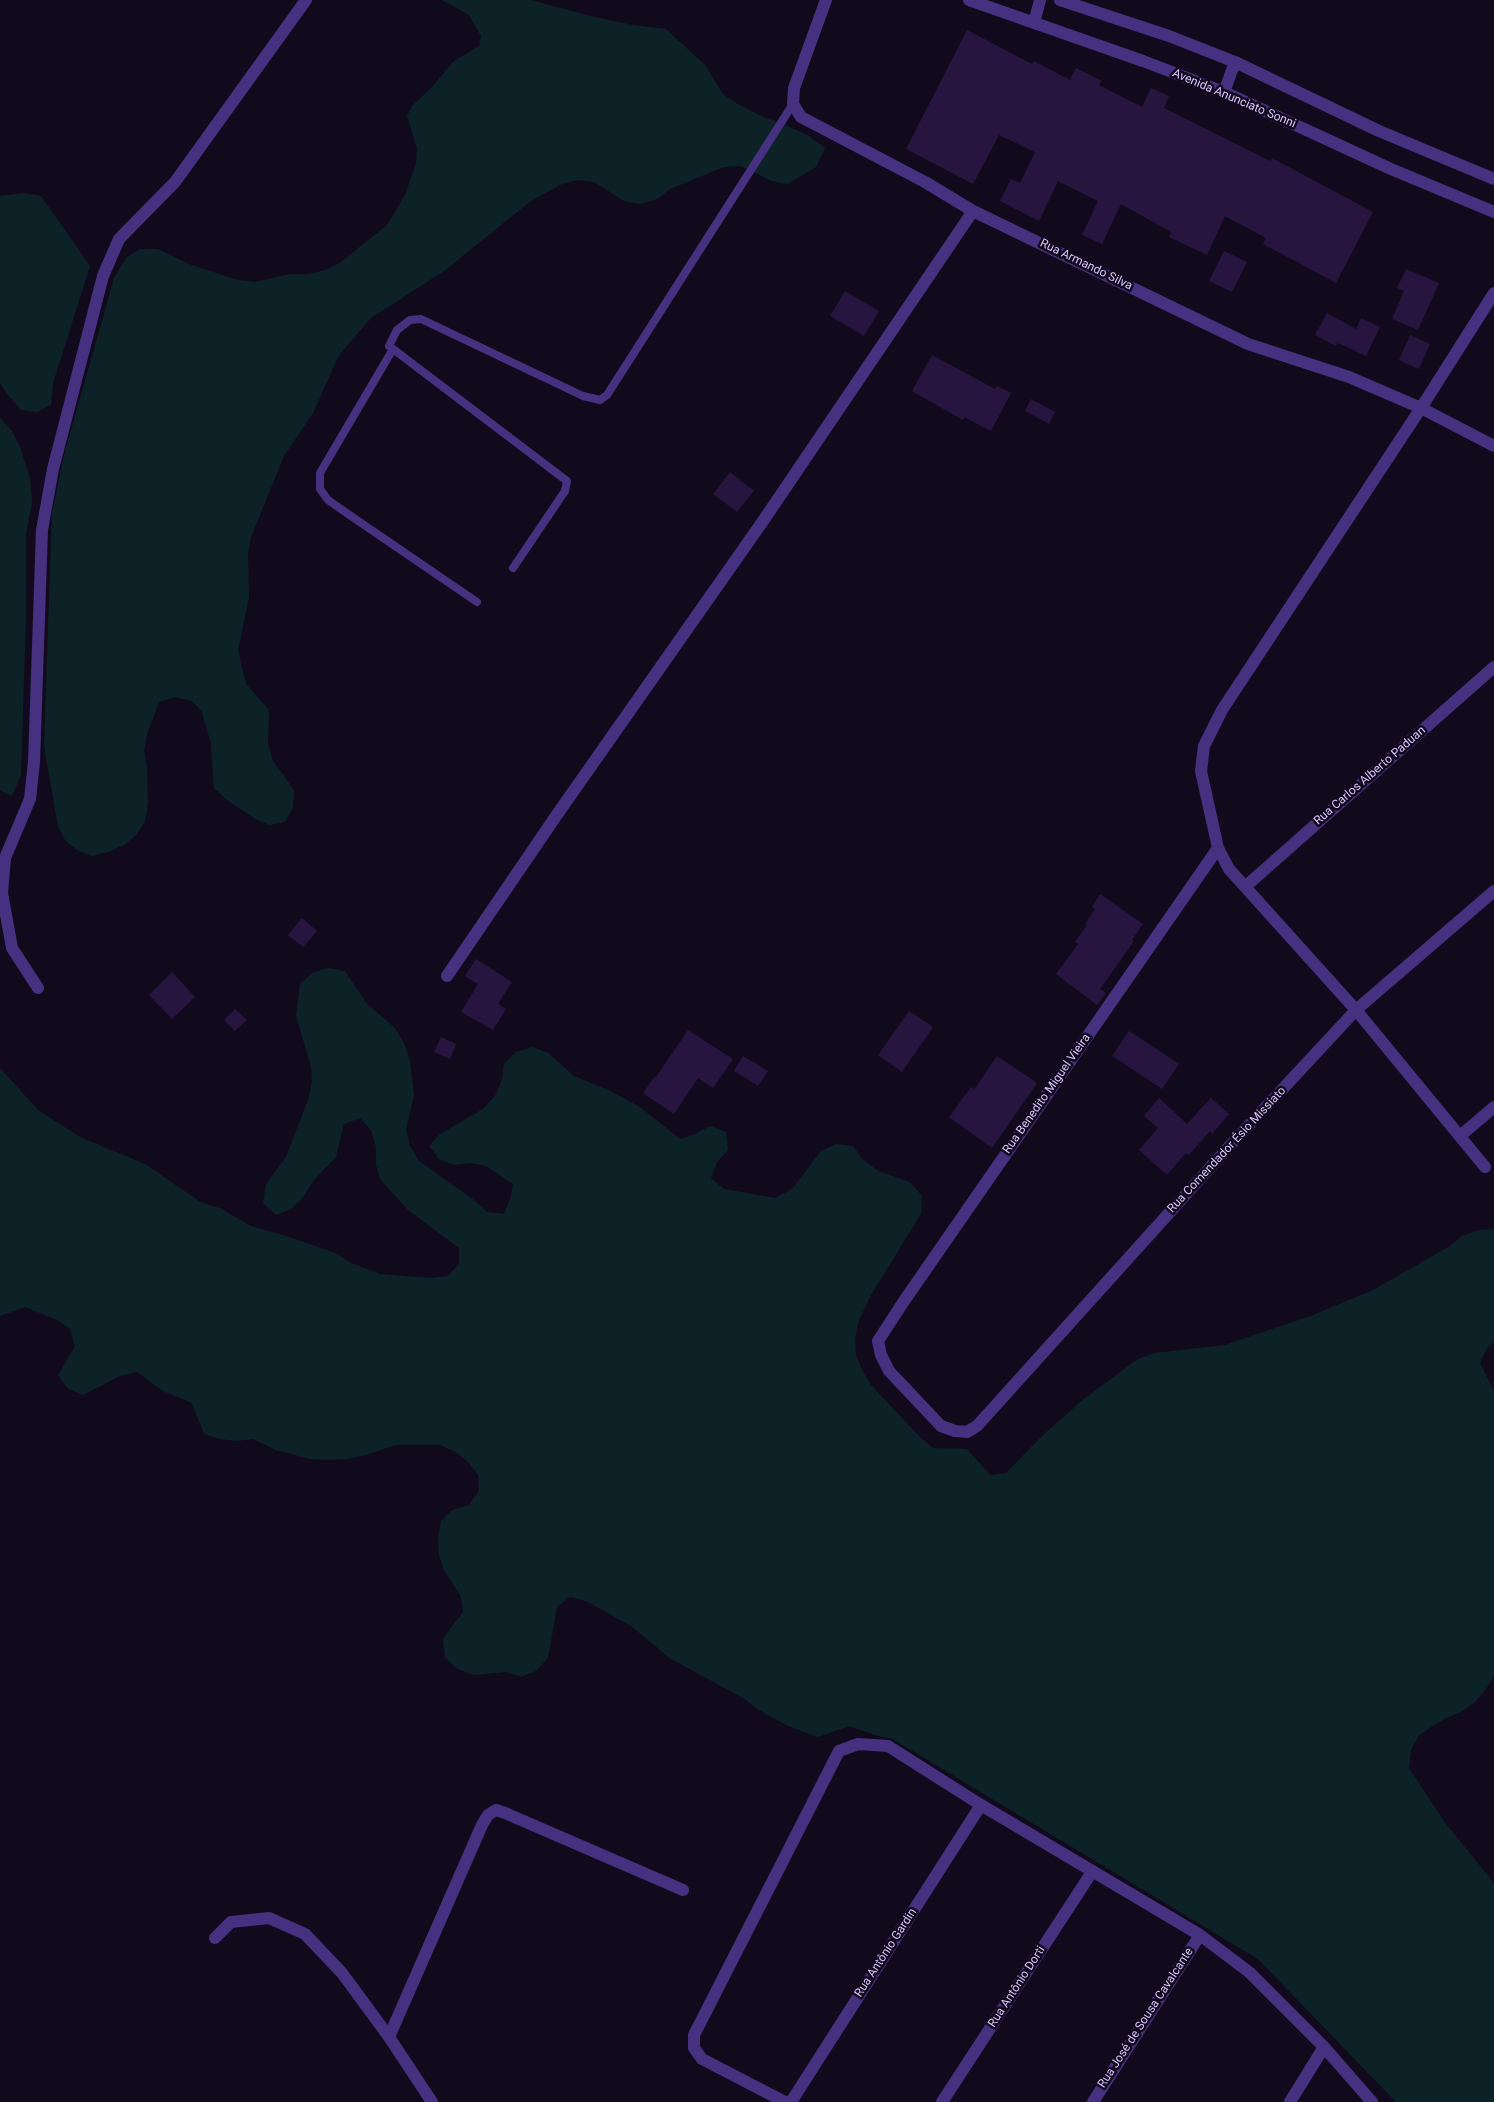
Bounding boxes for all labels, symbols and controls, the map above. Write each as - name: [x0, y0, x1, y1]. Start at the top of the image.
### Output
- street label: Avenida Anunciato Sonni: [1170, 66, 1298, 132]
- street label: Rua Armando Silva: [1038, 236, 1134, 294]
- street label: Rua Carlos Alberto Paduan: [1311, 724, 1429, 828]
- street label: Rua Benedito Miguel Vieira: [1000, 1031, 1094, 1157]
- street label: Rua Comendador Ésio Missiato: [1165, 1084, 1289, 1216]
- street label: Rua Antônio Gardin: [852, 1906, 920, 2000]
- street label: Rua Antônio Dorti: [985, 1944, 1049, 2030]
- street label: Rua José de Sousa Cavalcante: [1095, 1945, 1197, 2091]

